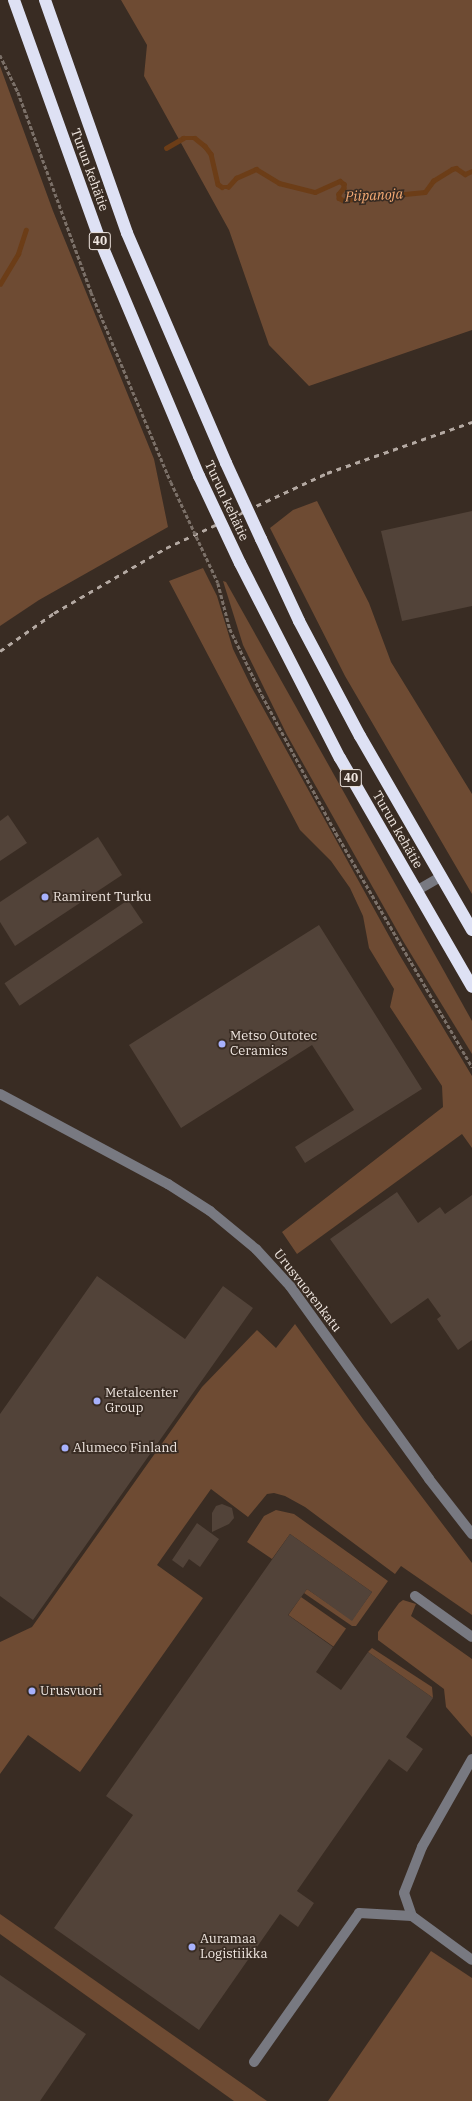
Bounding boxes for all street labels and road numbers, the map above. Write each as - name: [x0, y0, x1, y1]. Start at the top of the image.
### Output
- street label: Turun kehätie: [67, 127, 111, 213]
- road number: 40: [88, 231, 112, 251]
- street label: Turun kehätie: [201, 458, 251, 544]
- road number: 40: [339, 768, 363, 788]
- street label: Turun kehätie: [369, 789, 425, 871]
- street label: Urusvuorenkatu: [270, 1247, 344, 1335]

